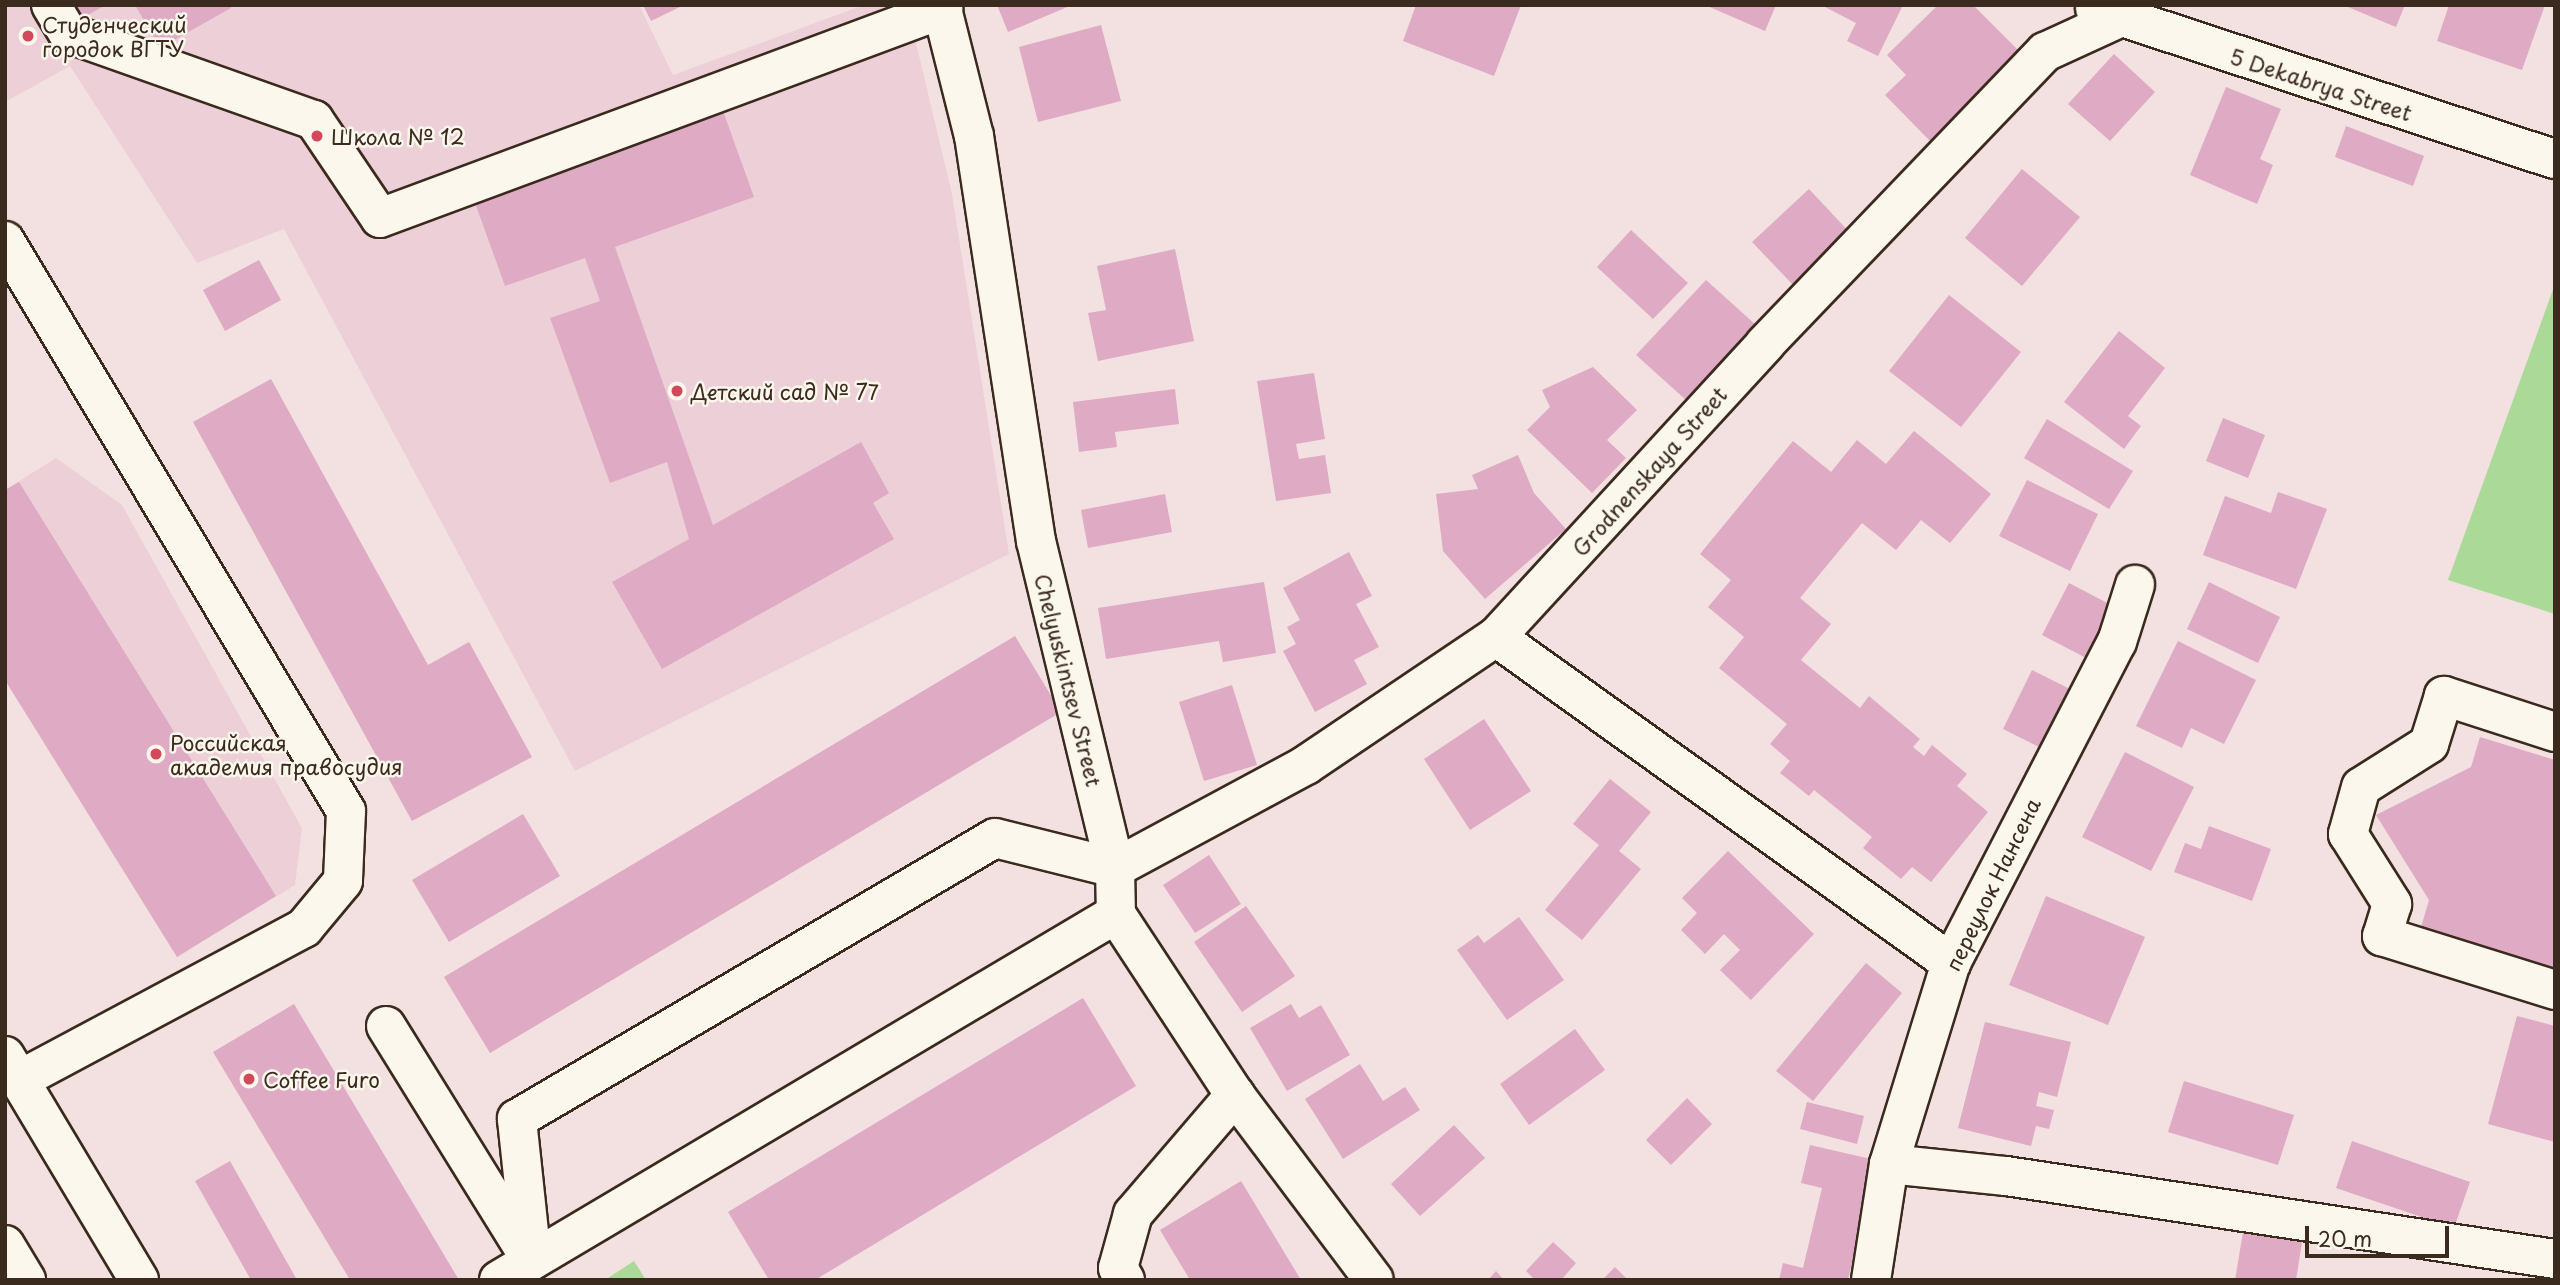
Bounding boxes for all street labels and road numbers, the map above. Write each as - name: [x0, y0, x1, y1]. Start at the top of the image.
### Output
- street label: 5 Dekabrya Street: [2227, 43, 2415, 125]
- street label: Grodnenskaya Street: [1566, 381, 1732, 561]
- street label: Chelyuskintsev Street: [1030, 571, 1108, 789]
- street label: переулок Нансена: [1939, 793, 2045, 975]

